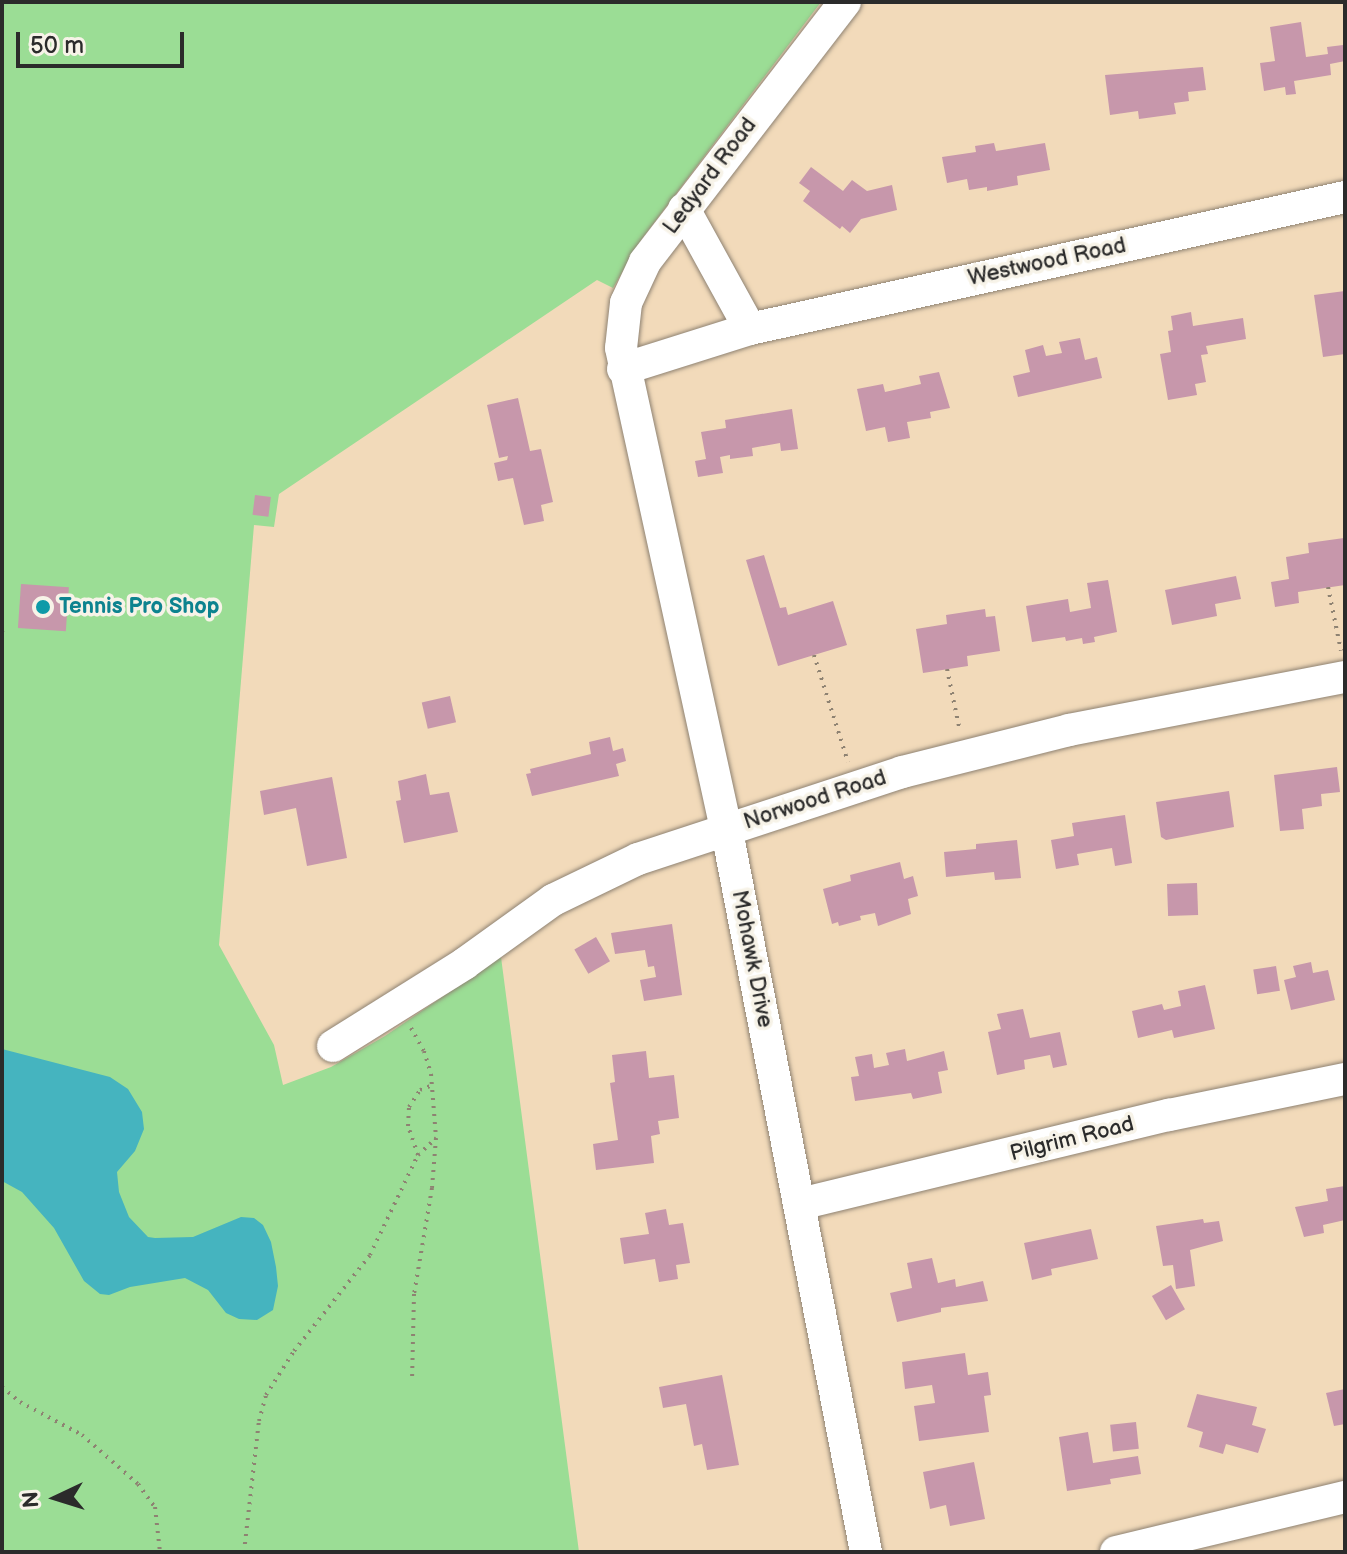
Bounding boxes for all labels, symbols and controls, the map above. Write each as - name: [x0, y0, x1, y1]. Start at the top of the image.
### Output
- scale bar: [20, 16, 188, 66]
- text: 50 m: [30, 31, 84, 60]
- street label: Ledyard Road: [658, 113, 762, 239]
- street label: Westwood Road: [966, 232, 1128, 292]
- place label: Tennis Pro Shop: [59, 594, 219, 620]
- marker: Tennis Pro Shop: [34, 598, 52, 616]
- street label: Norwood Road: [740, 765, 890, 835]
- street label: Mohawk Drive: [726, 888, 778, 1030]
- street label: Pilgrim Road: [1007, 1111, 1137, 1167]
- north arrow: [16, 1458, 96, 1538]
- text: N: [18, 1491, 46, 1509]

